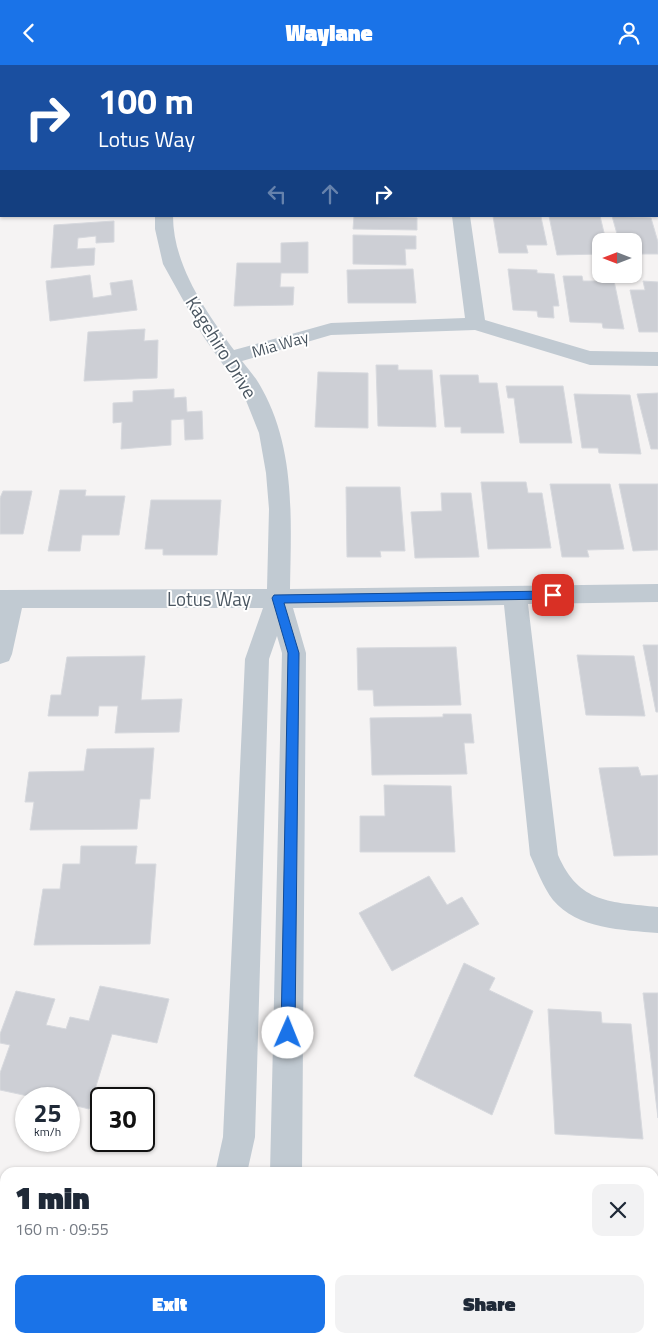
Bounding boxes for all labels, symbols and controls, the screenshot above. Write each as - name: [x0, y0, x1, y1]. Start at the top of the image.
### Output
- text: Waylane: [285, 16, 373, 50]
- icon: back: [15, 19, 43, 47]
- icon: person: [615, 19, 643, 47]
- text: 100 m: [98, 74, 194, 128]
- icon: right: [15, 85, 80, 150]
- text: Lotus Way: [98, 122, 195, 156]
- icon: left: [263, 180, 291, 208]
- icon: ahead: [316, 180, 344, 208]
- icon: right: [369, 180, 397, 208]
- north arrow: [592, 233, 642, 283]
- map controls: [592, 233, 642, 283]
- street label: Kagehiro Drive: [179, 290, 265, 404]
- street label: Mia Way: [249, 324, 311, 364]
- pin: [532, 574, 574, 616]
- icon: arrive: [539, 581, 567, 609]
- street label: Lotus Way: [167, 584, 251, 613]
- position arrow: [261, 1006, 313, 1058]
- speed limit sign: 30: [90, 1087, 155, 1152]
- text: 25: [33, 1094, 62, 1132]
- text: km/h: [34, 1122, 61, 1141]
- text: 1 min: [15, 1175, 90, 1221]
- button: close: [592, 1184, 644, 1236]
- text: 160 m · 09:55: [15, 1217, 109, 1241]
- button: Exit: [15, 1275, 325, 1333]
- button: Share: [335, 1275, 644, 1333]

